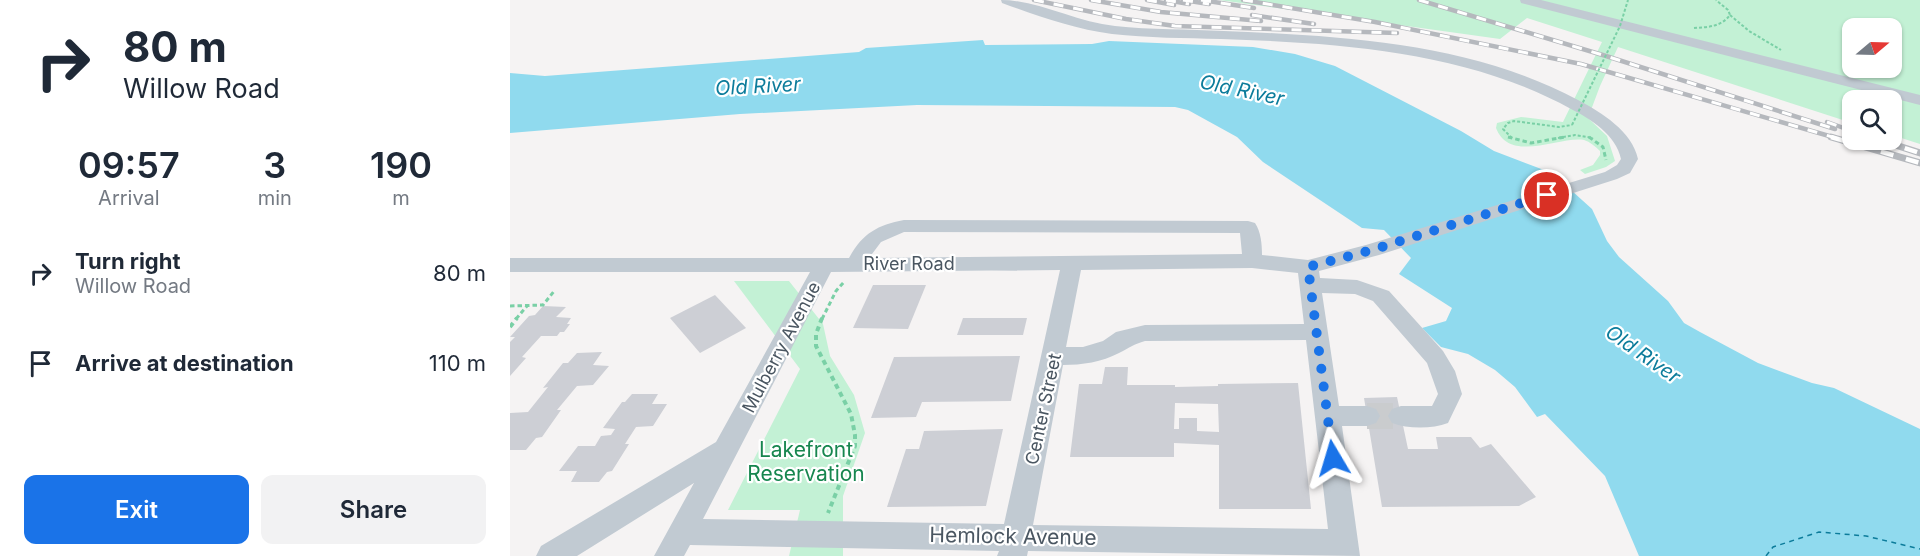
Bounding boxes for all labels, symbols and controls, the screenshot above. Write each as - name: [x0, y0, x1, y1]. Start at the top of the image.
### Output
- north arrow: [1842, 18, 1902, 78]
- map controls: [1842, 18, 1902, 150]
- text: 80 m: [123, 21, 227, 72]
- icon: right: [24, 24, 102, 102]
- water label: Old River: [1198, 69, 1287, 111]
- text: Willow Road: [123, 72, 280, 105]
- water label: Old River: [715, 72, 802, 100]
- button: search: [1842, 90, 1902, 150]
- text: 09:57: [78, 143, 180, 187]
- text: 3: [263, 143, 286, 187]
- text: 190: [370, 143, 432, 187]
- pin: [1521, 169, 1572, 220]
- icon: arrive: [1530, 178, 1563, 211]
- text: Arrival: [98, 186, 160, 210]
- text: min: [258, 186, 292, 210]
- text: m: [392, 186, 410, 210]
- text: Turn right: [75, 248, 181, 274]
- street label: River Road: [863, 253, 955, 274]
- icon: right: [24, 257, 57, 290]
- text: 80 m: [433, 260, 486, 286]
- text: Willow Road: [75, 274, 191, 298]
- street label: Mulberry Avenue: [738, 278, 824, 416]
- water label: Old River: [1601, 320, 1685, 389]
- icon: arrive: [24, 347, 57, 380]
- text: Arrive at destination: [75, 350, 294, 376]
- text: 110 m: [429, 350, 486, 376]
- street label: Center Street: [1021, 351, 1065, 467]
- position arrow: [1301, 426, 1365, 490]
- park label: Lakefront Reservation: [747, 437, 865, 486]
- button: Exit: [24, 475, 249, 544]
- button: Share: [261, 475, 486, 544]
- street label: Hemlock Avenue: [929, 522, 1097, 550]

